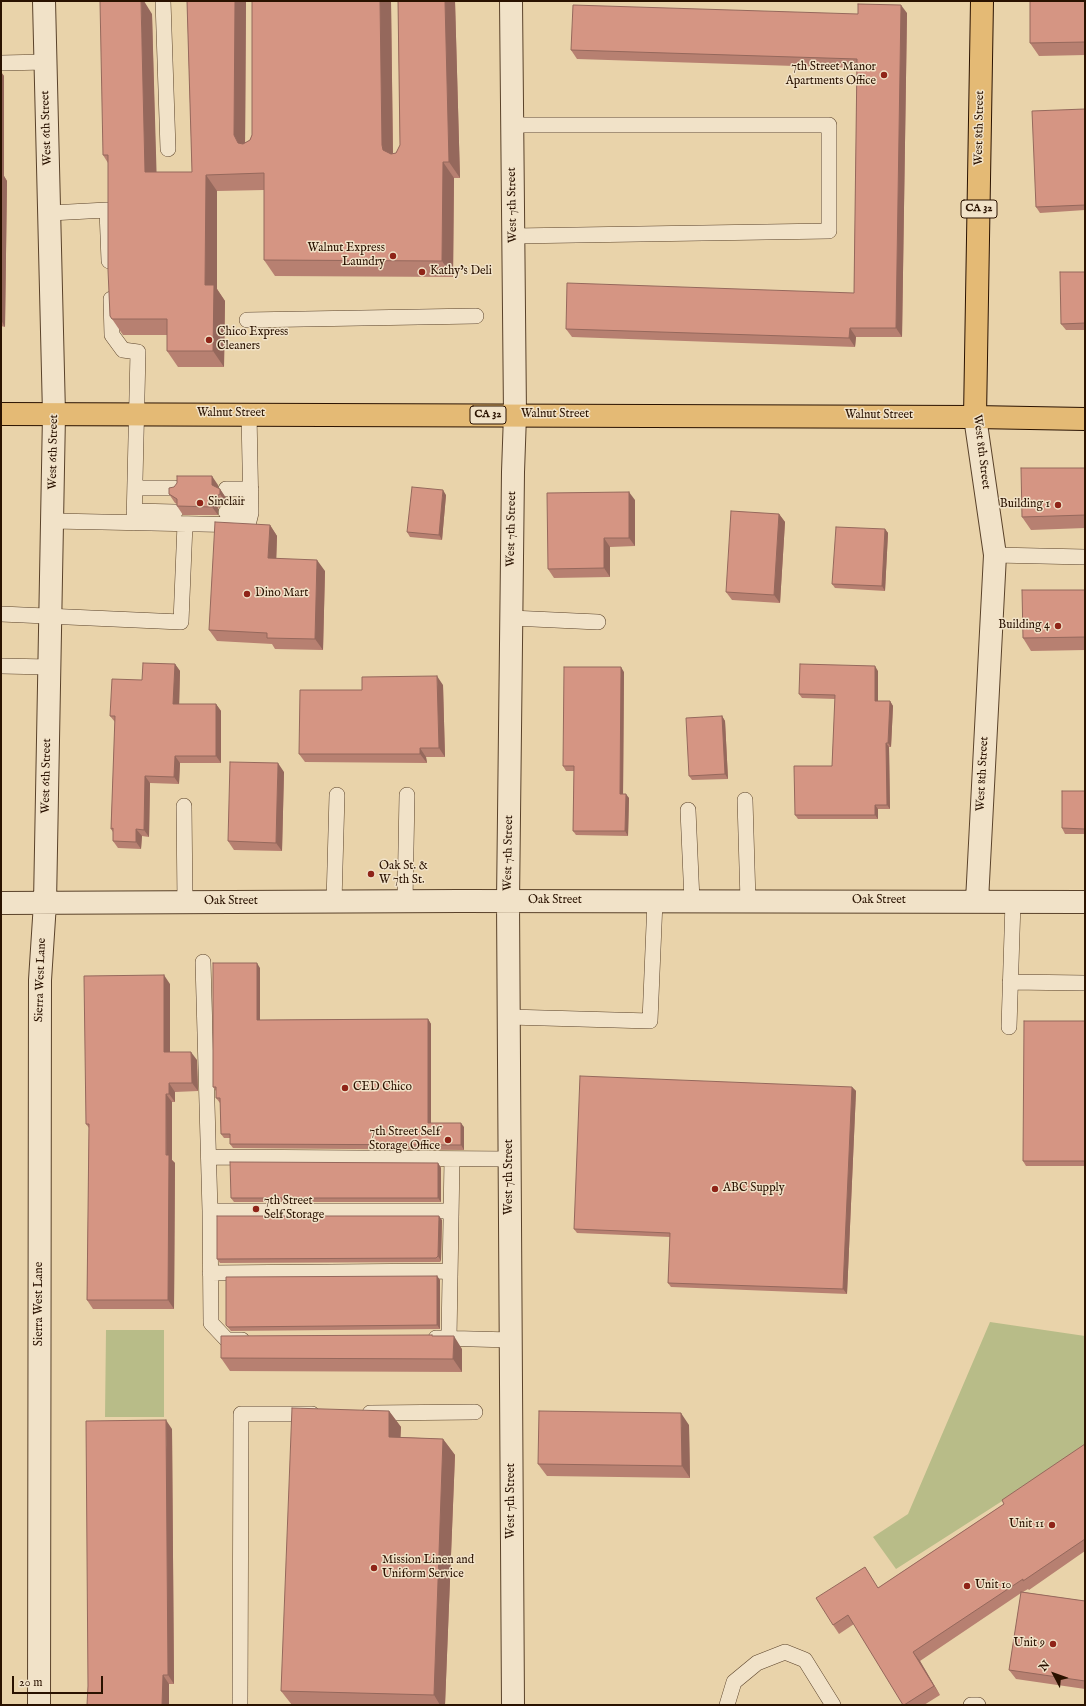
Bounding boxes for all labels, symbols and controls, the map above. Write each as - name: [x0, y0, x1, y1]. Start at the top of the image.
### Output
- place label: 7th Street Manor Apartments Office: [786, 61, 876, 89]
- marker: 7th Street Manor Apartments Office: [879, 70, 889, 80]
- street label: West 6th Street: [38, 90, 56, 166]
- street label: West 8th Street: [972, 90, 988, 166]
- street label: West 7th Street: [505, 167, 521, 243]
- road number: CA 32: [961, 200, 997, 218]
- place label: Walnut Express Laundry: [308, 242, 385, 270]
- marker: Walnut Express Laundry: [388, 251, 398, 261]
- place label: Kathy’s Deli: [430, 265, 492, 279]
- marker: Kathy’s Deli: [417, 267, 427, 277]
- place label: Chico Express Cleaners: [217, 326, 288, 354]
- marker: Chico Express Cleaners: [204, 335, 214, 345]
- road number: CA 32: [470, 406, 506, 424]
- street label: Walnut Street: [197, 407, 265, 421]
- street label: Walnut Street: [521, 408, 589, 422]
- street label: Walnut Street: [845, 409, 913, 423]
- street label: West 6th Street: [46, 414, 62, 490]
- street label: West 8th Street: [969, 414, 993, 490]
- street label: West 7th Street: [504, 491, 520, 567]
- place label: Sinclair: [208, 496, 245, 510]
- marker: Sinclair: [195, 498, 205, 508]
- place label: Building 1: [1000, 498, 1050, 512]
- marker: Building 1: [1053, 500, 1063, 510]
- place label: Dino Mart: [255, 587, 308, 601]
- marker: Dino Mart: [242, 589, 252, 599]
- place label: Building 4: [998, 619, 1050, 633]
- marker: Building 4: [1053, 621, 1063, 631]
- street label: West 8th Street: [974, 736, 992, 812]
- street label: West 6th Street: [39, 738, 55, 814]
- street label: West 7th Street: [501, 815, 517, 891]
- place label: Oak St. & W 7th St.: [379, 860, 428, 888]
- marker: Oak St. & W 7th St.: [366, 869, 376, 879]
- street label: Oak Street: [528, 894, 582, 908]
- street label: Oak Street: [852, 894, 906, 908]
- street label: Oak Street: [204, 895, 258, 909]
- street label: Sierra West Lane: [32, 938, 50, 1022]
- place label: CED Chico: [353, 1081, 412, 1095]
- marker: CED Chico: [340, 1083, 350, 1093]
- place label: 7th Street Self Storage Office: [369, 1126, 440, 1154]
- marker: 7th Street Self Storage Office: [443, 1135, 453, 1145]
- street label: West 7th Street: [503, 1139, 517, 1215]
- place label: ABC Supply: [723, 1182, 785, 1196]
- marker: ABC Supply: [710, 1184, 720, 1194]
- place label: 7th Street Self Storage: [264, 1195, 324, 1223]
- marker: 7th Street Self Storage: [251, 1204, 261, 1214]
- street label: Sierra West Lane: [33, 1262, 47, 1346]
- street label: West 7th Street: [505, 1463, 519, 1539]
- place label: Unit 11: [1009, 1518, 1044, 1532]
- marker: Unit 11: [1047, 1520, 1057, 1530]
- place label: Mission Linen and Uniform Service: [382, 1554, 474, 1582]
- marker: Mission Linen and Uniform Service: [369, 1563, 379, 1573]
- place label: Unit 10: [975, 1579, 1011, 1593]
- marker: Unit 10: [962, 1581, 972, 1591]
- place label: Unit 9: [1014, 1637, 1045, 1651]
- marker: Unit 9: [1048, 1639, 1058, 1649]
- north arrow: [1034, 1654, 1074, 1694]
- text: N: [1037, 1658, 1053, 1674]
- scale bar: [14, 1668, 105, 1694]
- text: 20 m: [19, 1675, 42, 1690]

